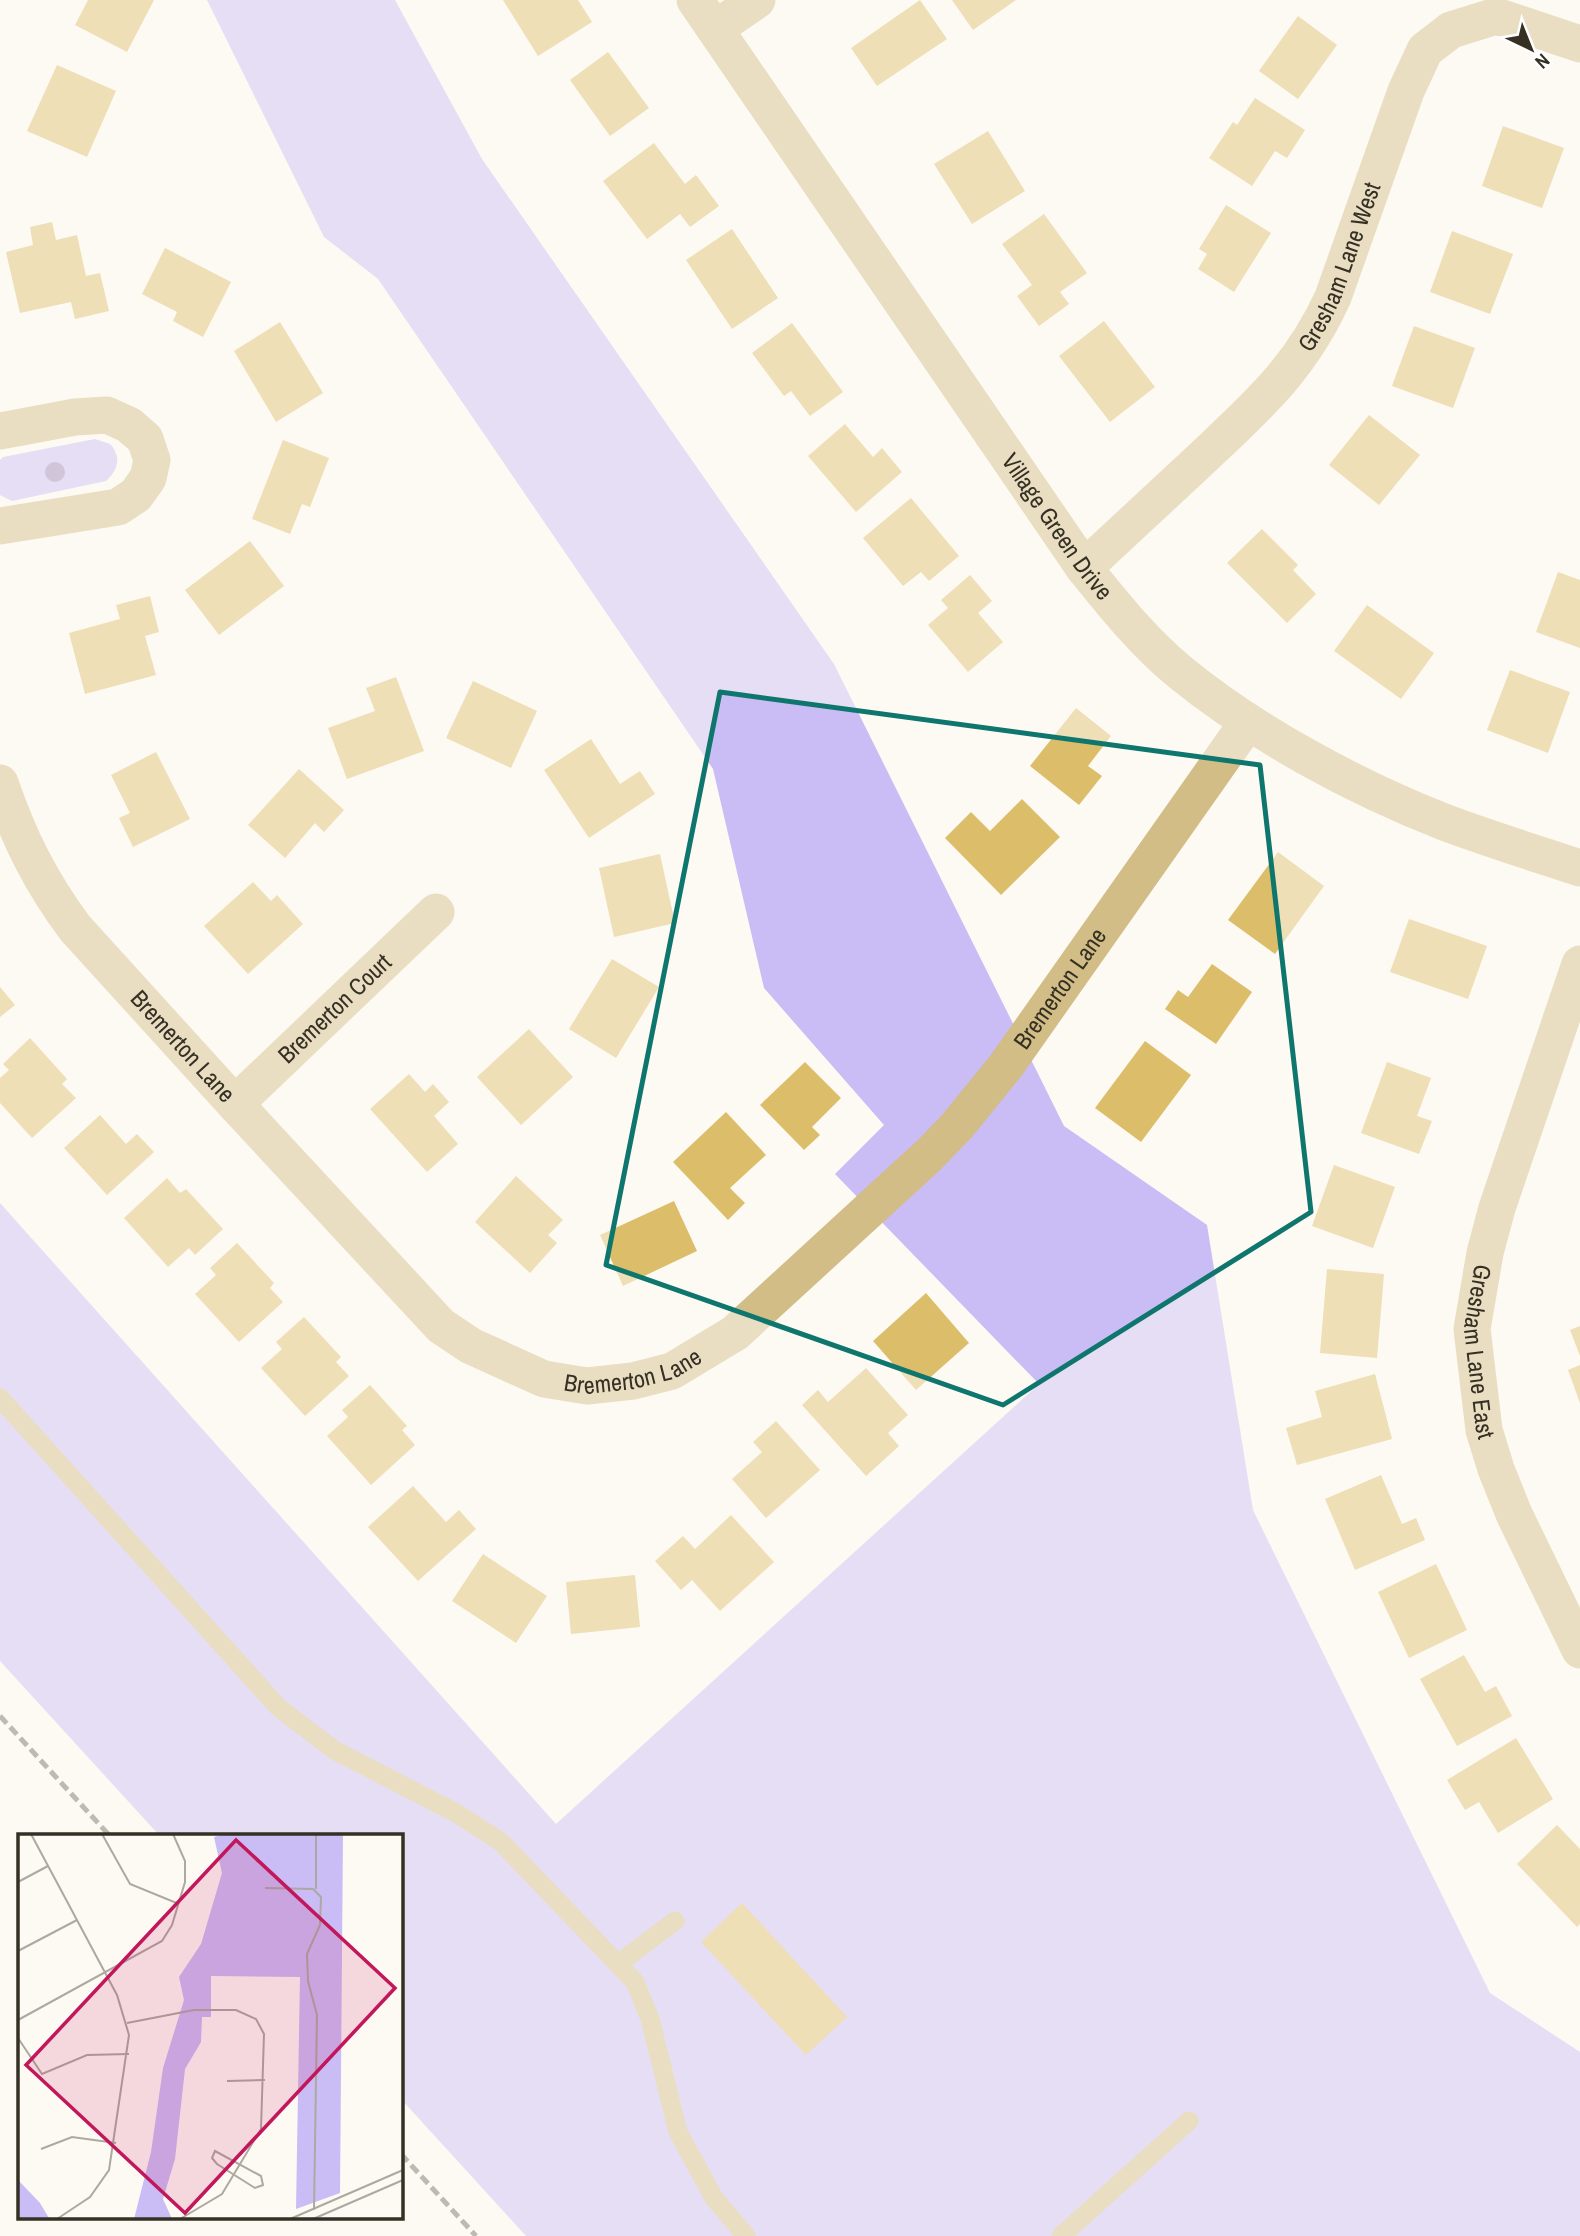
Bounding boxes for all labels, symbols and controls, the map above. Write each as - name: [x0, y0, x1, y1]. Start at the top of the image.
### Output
- north arrow: [1496, 14, 1566, 84]
- text: N: [1530, 48, 1556, 75]
- street label: Gresham Lane West: [1290, 177, 1388, 357]
- street label: Village Green Drive: [995, 446, 1120, 606]
- street label: Bremerton Lane: [1006, 921, 1113, 1055]
- street label: Bremerton Court: [270, 946, 398, 1070]
- street label: Bremerton Lane: [124, 983, 243, 1109]
- street label: Gresham Lane East: [1457, 1262, 1503, 1443]
- street label: Bremerton Lane: [562, 1340, 707, 1401]
- inset map: [18, 1834, 402, 2218]

